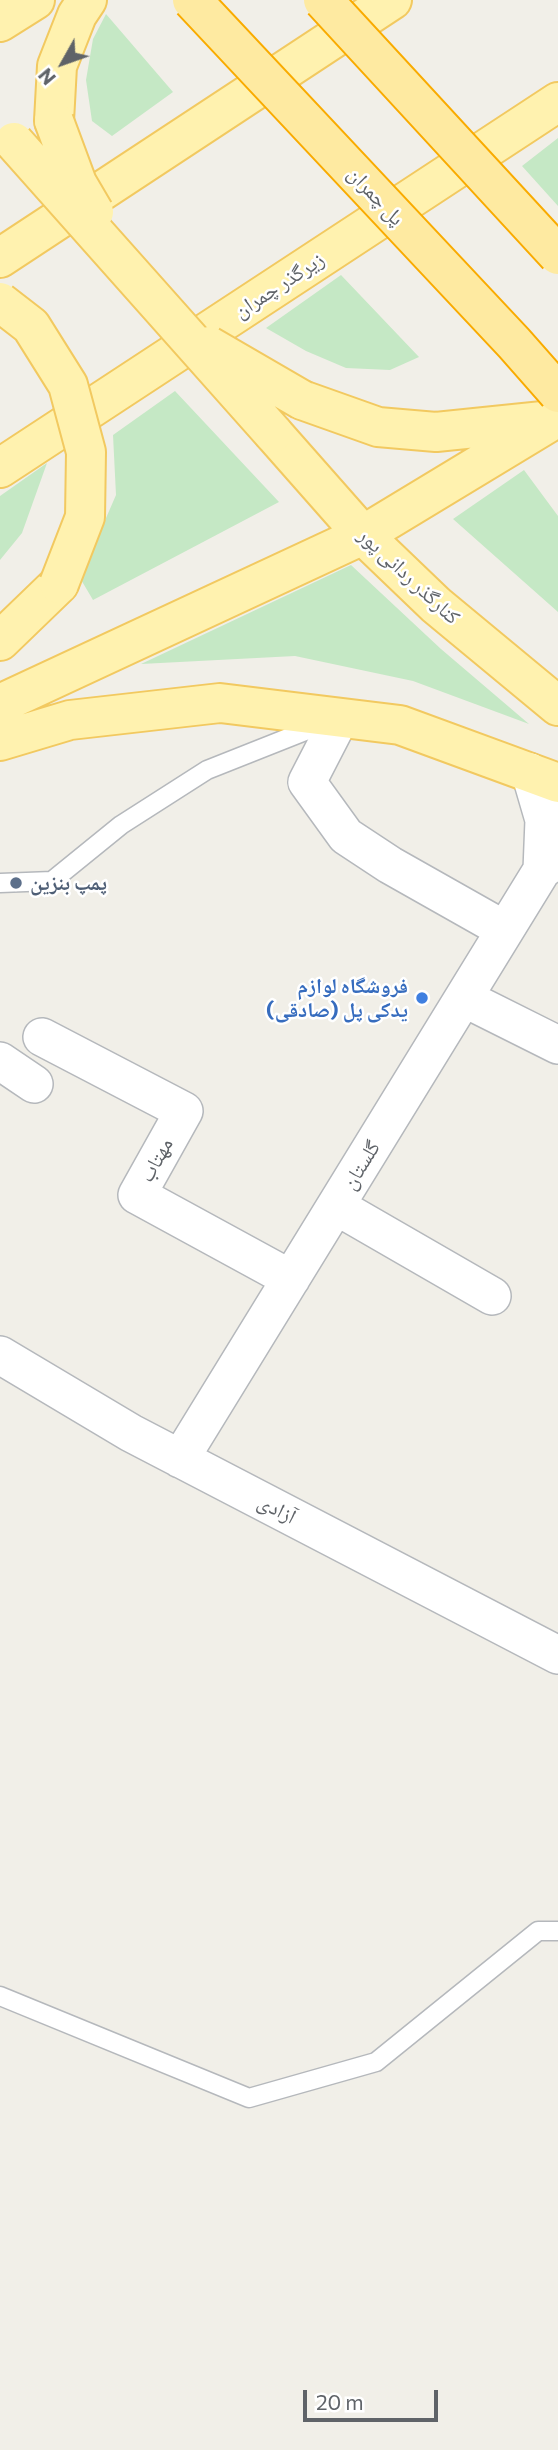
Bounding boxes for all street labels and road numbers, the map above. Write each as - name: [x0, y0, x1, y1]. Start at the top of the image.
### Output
- street label: پل چمران: [342, 161, 410, 231]
- street label: زیرگذر چمران: [229, 247, 329, 323]
- street label: کنارگذر ردانی پور: [353, 522, 465, 630]
- street label: مهتاب: [134, 1133, 178, 1187]
- street label: گلستان: [336, 1136, 386, 1194]
- street label: آزادی: [254, 1489, 300, 1529]

